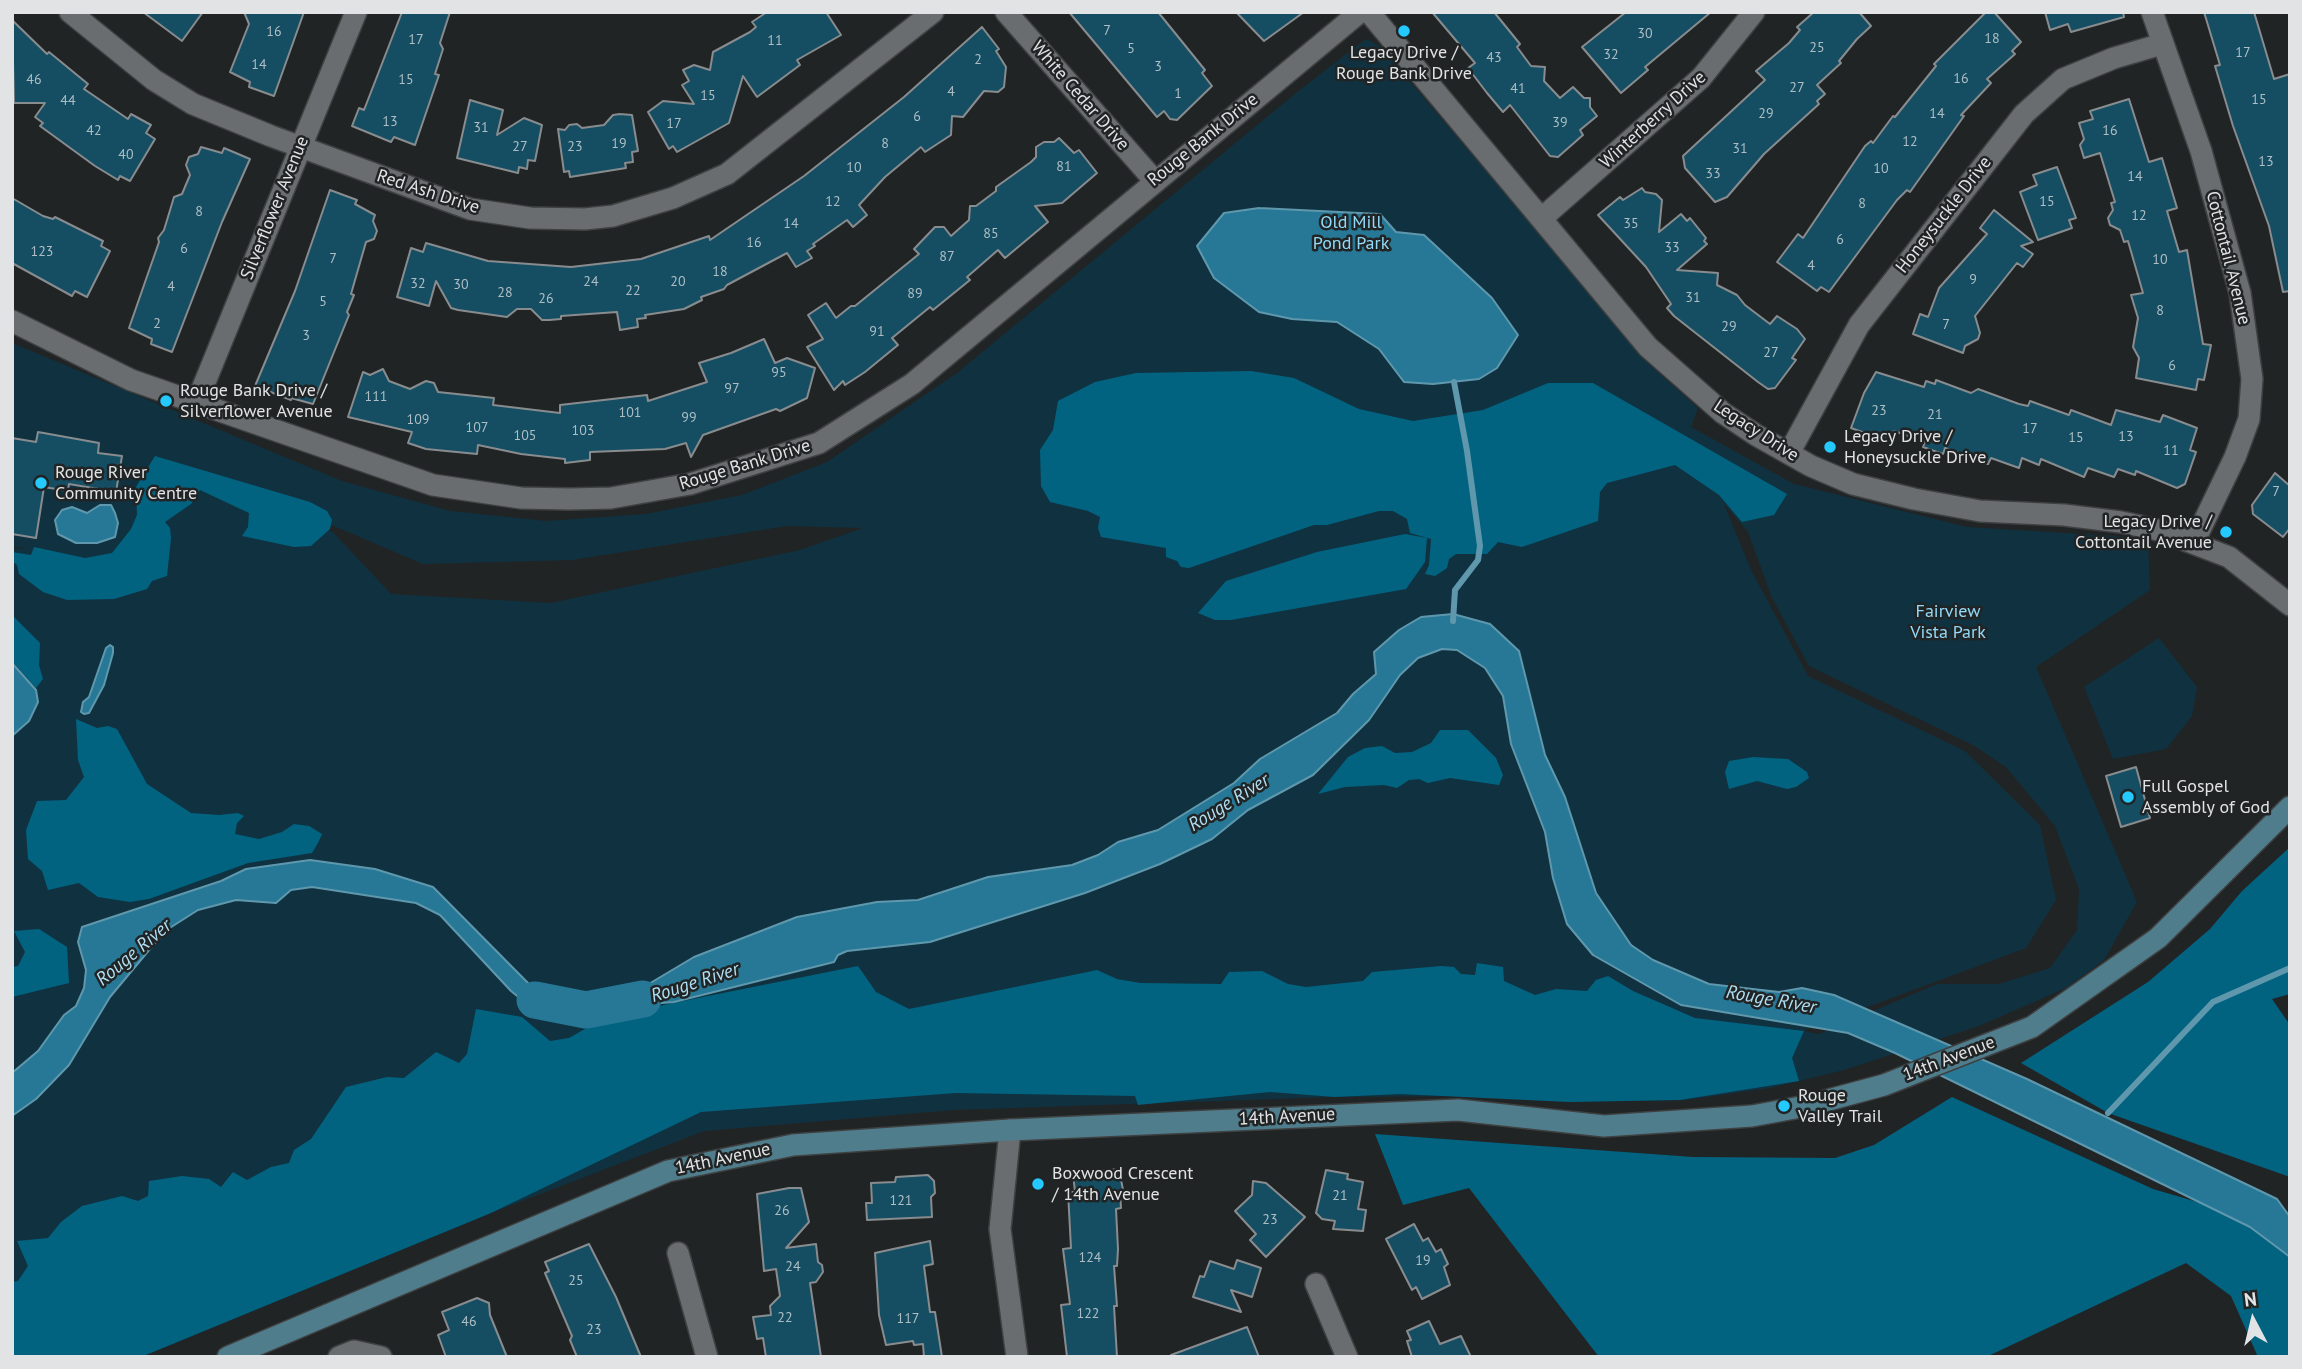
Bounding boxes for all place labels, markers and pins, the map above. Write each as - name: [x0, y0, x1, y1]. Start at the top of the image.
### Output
- marker: Legacy Drive / Rouge Bank Drive: [1396, 23, 1412, 39]
- place label: Legacy Drive / Rouge Bank Drive: [1336, 42, 1472, 84]
- place label: Rouge Bank Drive / Silverflower Avenue: [180, 380, 333, 422]
- marker: Rouge Bank Drive / Silverflower Avenue: [158, 393, 174, 409]
- place label: Legacy Drive / Honeysuckle Drive: [1844, 426, 1986, 468]
- marker: Legacy Drive / Honeysuckle Drive: [1822, 439, 1838, 455]
- place label: Rouge River Community Centre: [55, 462, 197, 504]
- marker: Rouge River Community Centre: [33, 475, 49, 491]
- place label: Legacy Drive / Cottontail Avenue: [2075, 511, 2212, 554]
- marker: Legacy Drive / Cottontail Avenue: [2218, 524, 2234, 540]
- place label: Full Gospel Assembly of God: [2142, 776, 2270, 818]
- marker: Full Gospel Assembly of God: [2120, 789, 2136, 805]
- place label: Rouge Valley Trail: [1798, 1085, 1882, 1128]
- marker: Rouge Valley Trail: [1776, 1098, 1792, 1114]
- place label: Boxwood Crescent / 14th Avenue: [1052, 1163, 1193, 1206]
- marker: Boxwood Crescent / 14th Avenue: [1030, 1176, 1046, 1192]

